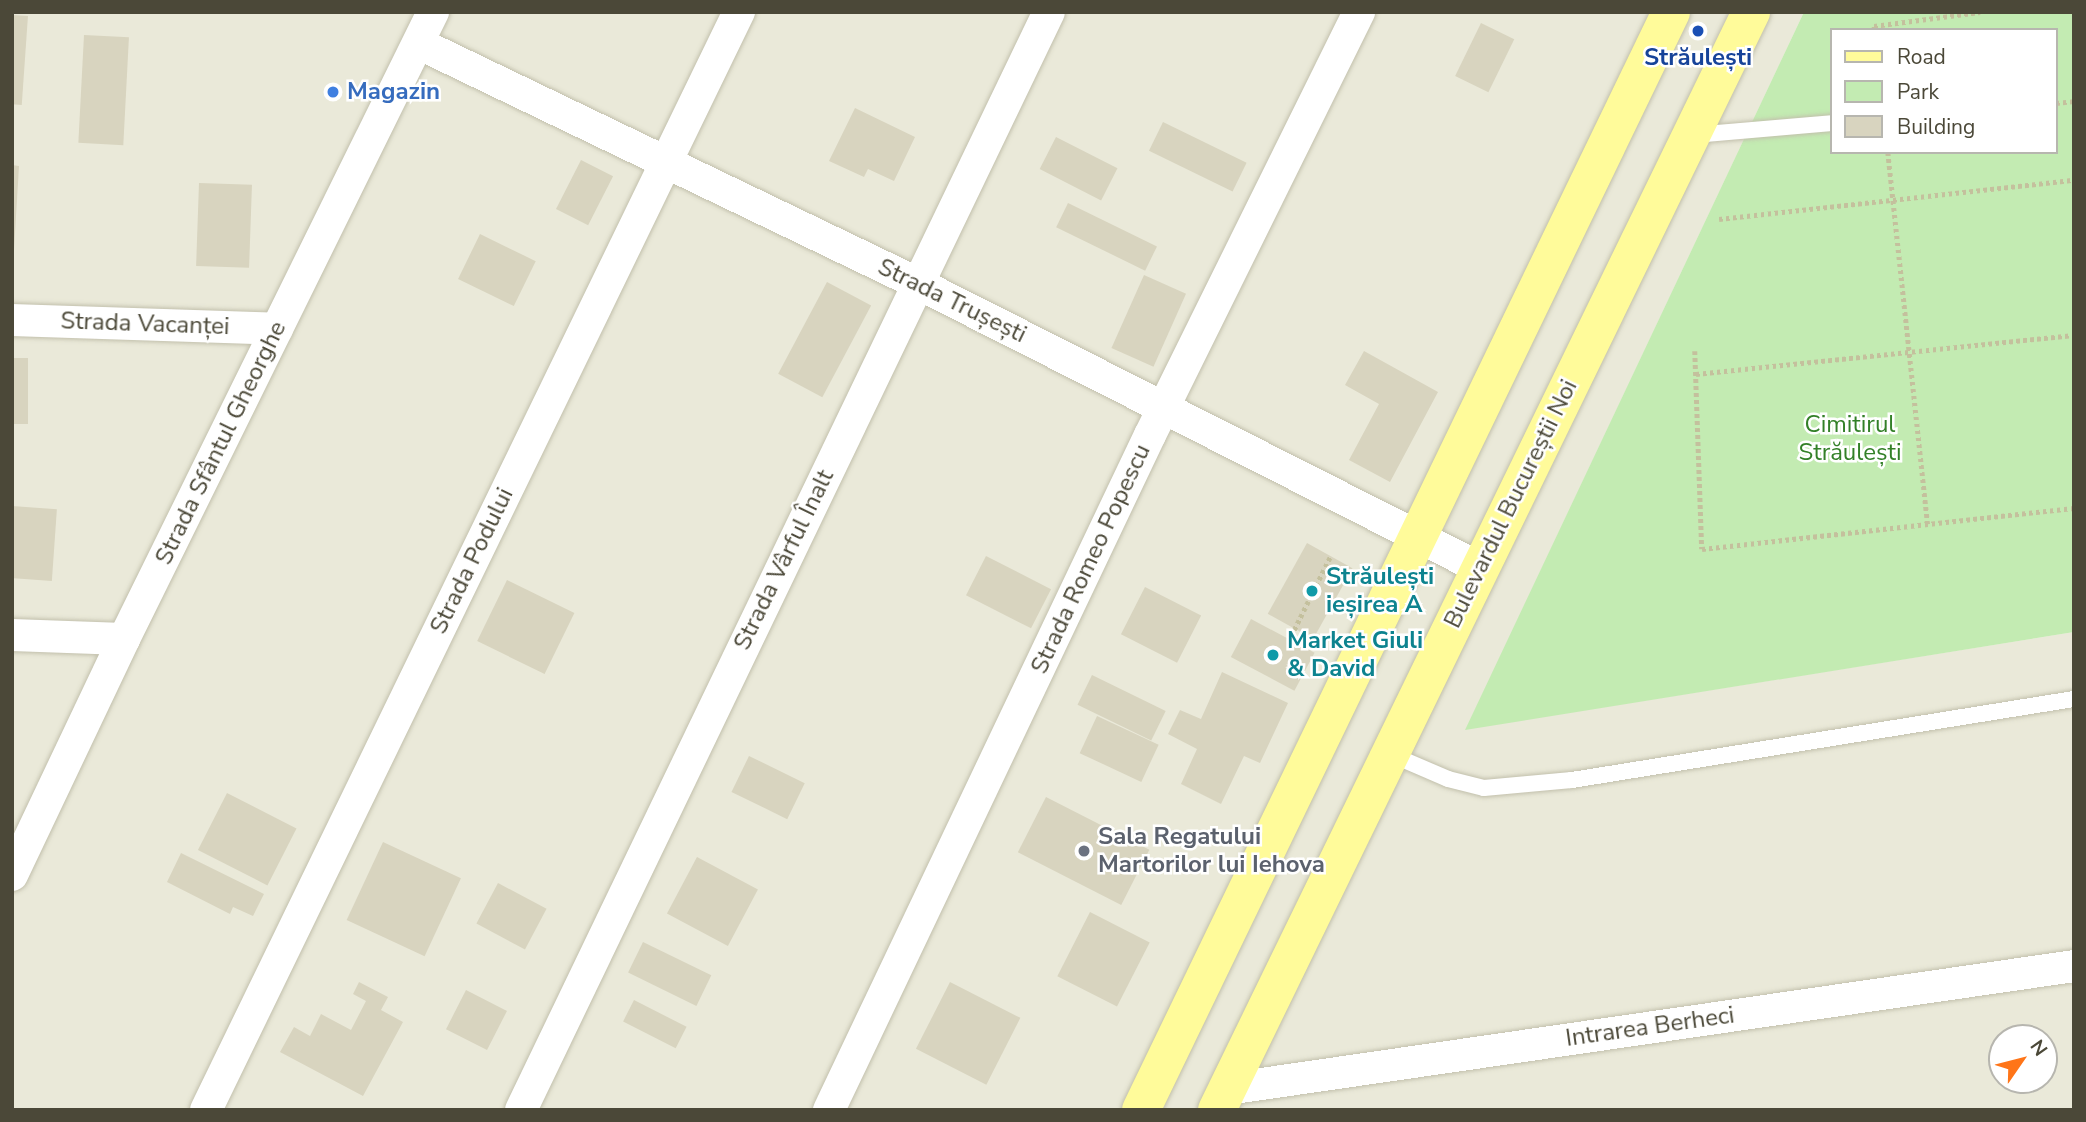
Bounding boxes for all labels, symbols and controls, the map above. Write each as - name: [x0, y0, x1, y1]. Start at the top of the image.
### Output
- marker: Străulești: [1688, 21, 1708, 41]
- legend: [1830, 28, 2058, 154]
- text: Road: [1897, 43, 1946, 71]
- place label: Străulești: [1644, 44, 1752, 72]
- place label: Magazin: [347, 78, 440, 106]
- text: Park: [1897, 78, 1939, 106]
- marker: Magazin: [325, 84, 341, 100]
- text: Building: [1897, 113, 1975, 141]
- street label: Strada Trușești: [873, 253, 1031, 349]
- street label: Strada Vacanței: [60, 307, 230, 341]
- street label: Strada Sfântul Gheorghe: [149, 317, 293, 569]
- street label: Bulevardul Bucureștii Noi: [1438, 375, 1584, 633]
- park label: Cimitirul Străulești: [1799, 411, 1901, 467]
- street label: Strada Romeo Popescu: [1025, 440, 1157, 678]
- street label: Strada Vârful Înalt: [728, 465, 840, 655]
- street label: Strada Podului: [424, 483, 520, 639]
- place label: Străulești ieșirea A: [1326, 563, 1434, 619]
- marker: Străulești ieșirea A: [1304, 583, 1320, 599]
- place label: Market Giuli & David: [1287, 627, 1423, 683]
- marker: Market Giuli & David: [1265, 647, 1281, 663]
- place label: Sala Regatului Martorilor lui Iehova: [1098, 823, 1325, 879]
- marker: Sala Regatului Martorilor lui Iehova: [1076, 843, 1092, 859]
- street label: Intrarea Berheci: [1564, 1001, 1736, 1053]
- north arrow: [1988, 1024, 2058, 1094]
- text: N: [2024, 1035, 2053, 1061]

